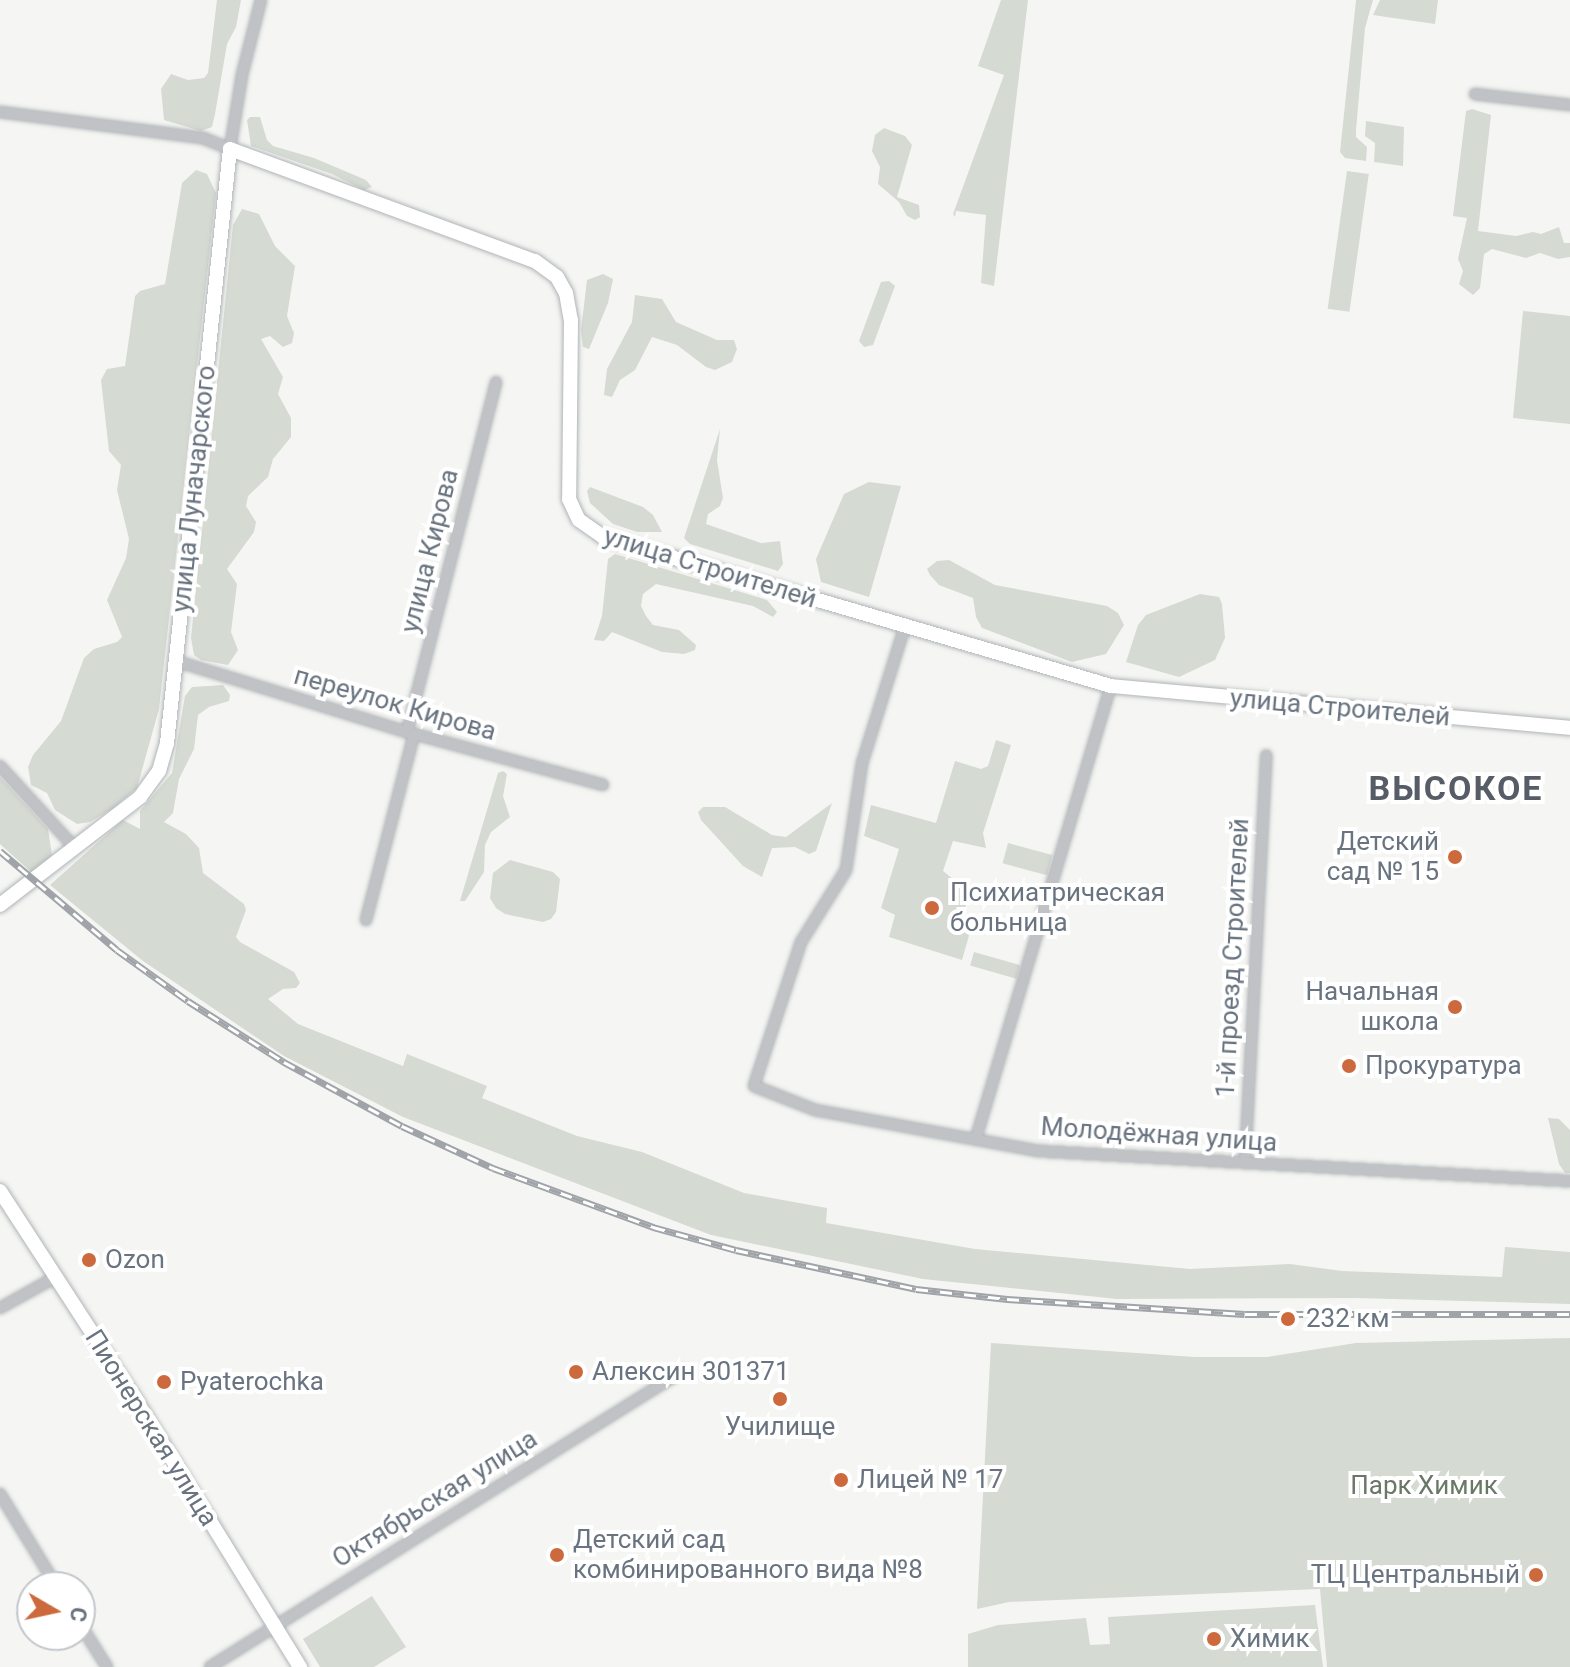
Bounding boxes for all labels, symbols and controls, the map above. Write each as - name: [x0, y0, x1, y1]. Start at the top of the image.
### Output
- street label: улица Луначарского: [166, 364, 222, 614]
- street label: улица Кирова: [395, 466, 465, 636]
- street label: улица Строителей: [600, 521, 820, 615]
- street label: переулок Кирова: [290, 660, 500, 748]
- street label: улица Строителей: [1229, 683, 1451, 733]
- district label: ВЫСОКОЕ: [1369, 769, 1543, 809]
- street label: 1-й проезд Строителей: [1210, 817, 1256, 1099]
- place label: Детский сад № 15: [1327, 826, 1439, 888]
- marker: Детский сад № 15: [1446, 848, 1464, 866]
- place label: Психиатрическая больница: [950, 877, 1165, 938]
- marker: Психиатрическая больница: [921, 897, 943, 919]
- place label: Начальная школа: [1305, 976, 1439, 1038]
- marker: Начальная школа: [1446, 998, 1464, 1016]
- place label: Прокуратура: [1365, 1050, 1522, 1082]
- marker: Прокуратура: [1340, 1057, 1358, 1075]
- street label: Молодёжная улица: [1040, 1111, 1278, 1159]
- place label: Ozon: [105, 1244, 165, 1276]
- marker: Ozon: [80, 1251, 98, 1269]
- place label: 232 км: [1306, 1303, 1390, 1335]
- marker: 232 км: [1277, 1308, 1299, 1330]
- street label: Пионерская улица: [78, 1324, 224, 1532]
- place label: Алексин 301371: [592, 1356, 790, 1388]
- marker: Алексин 301371: [567, 1363, 585, 1381]
- place label: Pyaterochka: [180, 1366, 324, 1398]
- marker: Pyaterochka: [155, 1373, 173, 1391]
- marker: Училище: [771, 1390, 789, 1408]
- place label: Училище: [725, 1411, 835, 1443]
- street label: Октябрьская улица: [327, 1423, 543, 1575]
- place label: Лицей № 17: [857, 1464, 1003, 1496]
- park label: Парк Химик: [1350, 1470, 1498, 1502]
- marker: Лицей № 17: [832, 1471, 850, 1489]
- place label: Детский сад комбинированного вида №8: [573, 1524, 923, 1586]
- marker: Детский сад комбинированного вида №8: [548, 1546, 566, 1564]
- place label: ТЦ Центральный: [1311, 1559, 1520, 1591]
- marker: ТЦ Центральный: [1527, 1566, 1545, 1584]
- north arrow: [16, 1571, 96, 1651]
- text: С: [65, 1605, 92, 1624]
- place label: Химик: [1230, 1623, 1310, 1655]
- marker: Химик: [1205, 1630, 1223, 1648]

